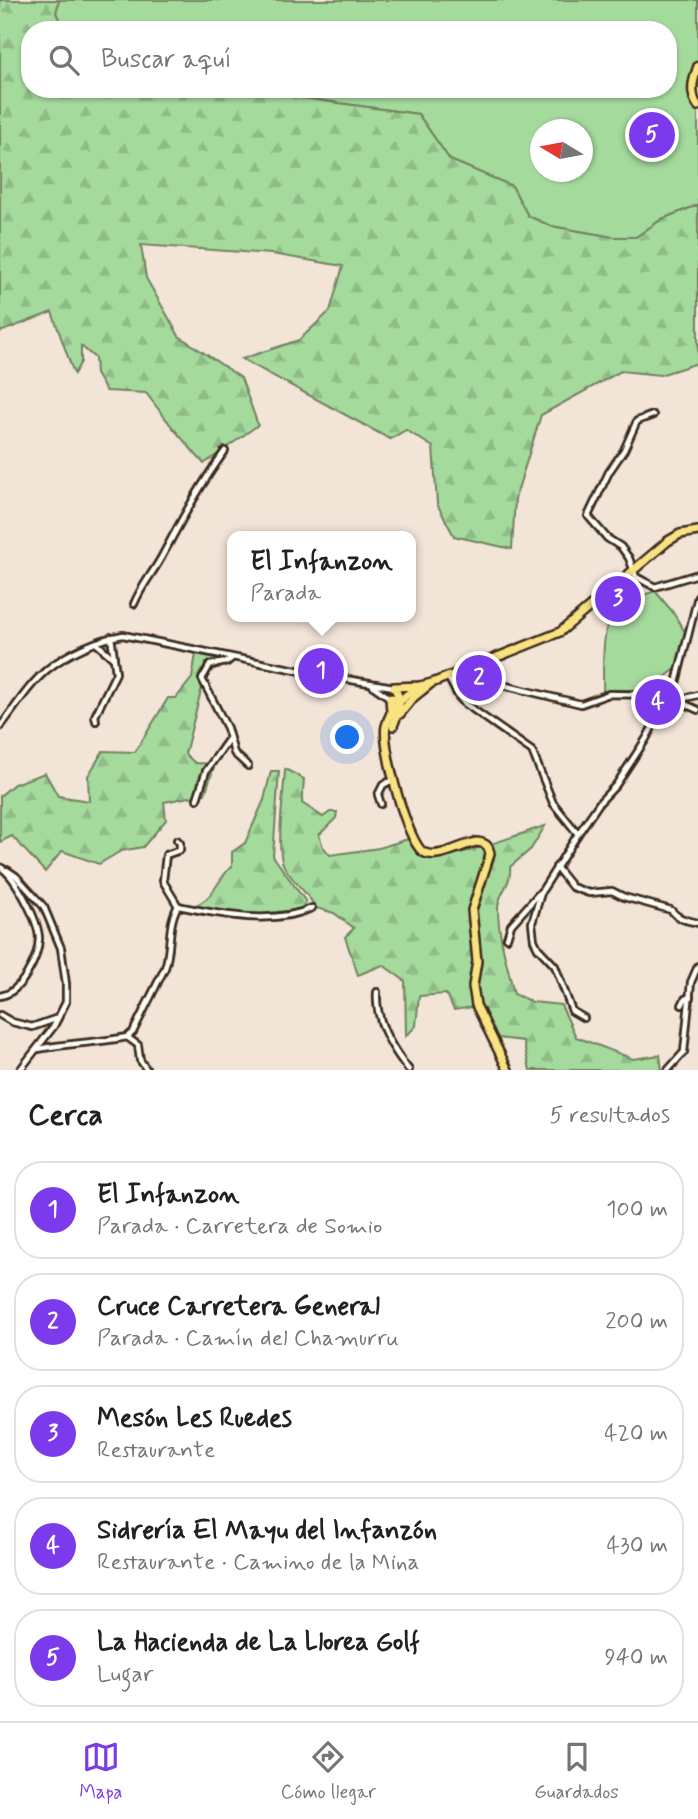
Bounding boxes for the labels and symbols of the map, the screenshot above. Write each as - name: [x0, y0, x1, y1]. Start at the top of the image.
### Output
- pin: 5: [629, 109, 675, 161]
- north arrow: [530, 119, 593, 182]
- pin: 3: [595, 573, 641, 625]
- pin: 1: [298, 645, 344, 697]
- pin: 2: [456, 652, 502, 704]
- pin: 4: [635, 676, 681, 728]
- your location: [330, 720, 364, 754]

